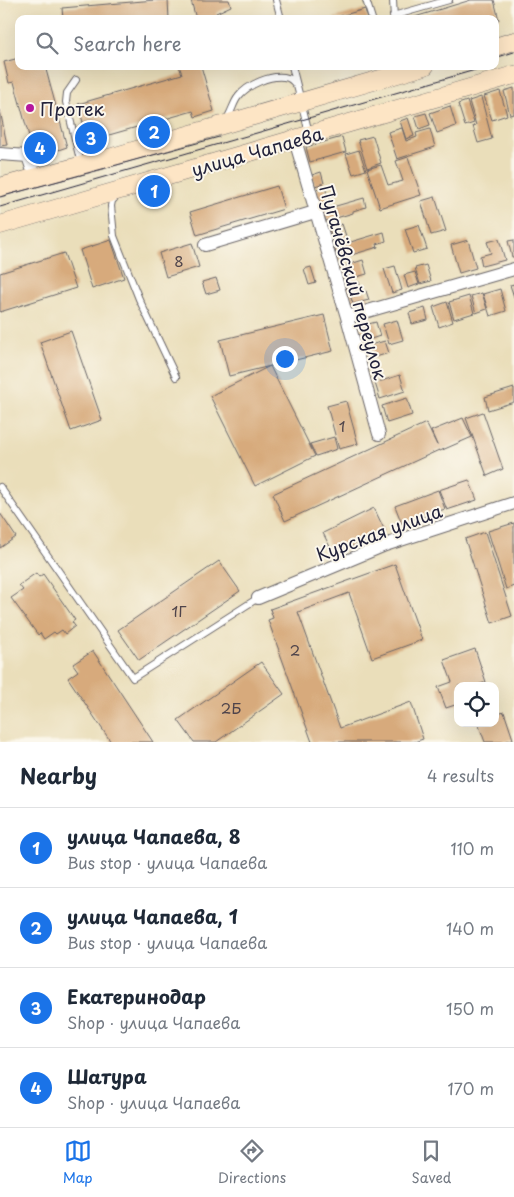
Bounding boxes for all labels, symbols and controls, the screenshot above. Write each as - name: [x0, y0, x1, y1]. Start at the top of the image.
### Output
- search box: [15, 15, 499, 70]
- icon: search: [33, 29, 61, 57]
- text: Search here: [73, 29, 182, 57]
- place label: Протек: [40, 95, 104, 122]
- marker: Протек: [24, 102, 36, 114]
- pin: 2: [138, 113, 170, 151]
- pin: 3: [75, 119, 107, 157]
- street label: улица Чапаева: [188, 119, 327, 183]
- pin: 4: [24, 129, 56, 167]
- pin: 1: [138, 172, 170, 210]
- street label: Пугачёвский переулок: [313, 181, 395, 383]
- house number: 8: [174, 249, 184, 272]
- your location: [272, 346, 298, 372]
- house number: 1: [339, 414, 345, 437]
- street label: Курская улица: [312, 496, 446, 567]
- house number: 1Г: [172, 599, 187, 622]
- house number: 2: [290, 638, 300, 661]
- map controls: [454, 682, 499, 727]
- button: locate: [454, 682, 499, 727]
- house number: 2Б: [221, 696, 241, 719]
- text: Nearby: [20, 759, 97, 791]
- text: 4 results: [427, 763, 494, 787]
- text: улица Чапаева, 8: [67, 822, 241, 850]
- text: 1: [32, 836, 40, 860]
- text: 110 m: [451, 836, 494, 860]
- text: Bus stop · улица Чапаева: [67, 850, 267, 874]
- text: улица Чапаева, 1: [67, 902, 238, 930]
- text: 2: [30, 916, 42, 940]
- text: 140 m: [446, 916, 494, 940]
- text: Bus stop · улица Чапаева: [67, 930, 267, 954]
- text: Екатеринодар: [67, 982, 206, 1010]
- text: 3: [31, 996, 41, 1020]
- text: 150 m: [446, 996, 494, 1020]
- text: Shop · улица Чапаева: [67, 1010, 240, 1034]
- text: Шатура: [67, 1062, 147, 1090]
- text: 4: [31, 1076, 41, 1100]
- text: 170 m: [448, 1076, 494, 1100]
- text: Shop · улица Чапаева: [67, 1090, 240, 1114]
- tab: Map: [63, 1137, 93, 1188]
- tab: Directions: [218, 1137, 286, 1188]
- tab: Saved: [412, 1137, 451, 1188]

